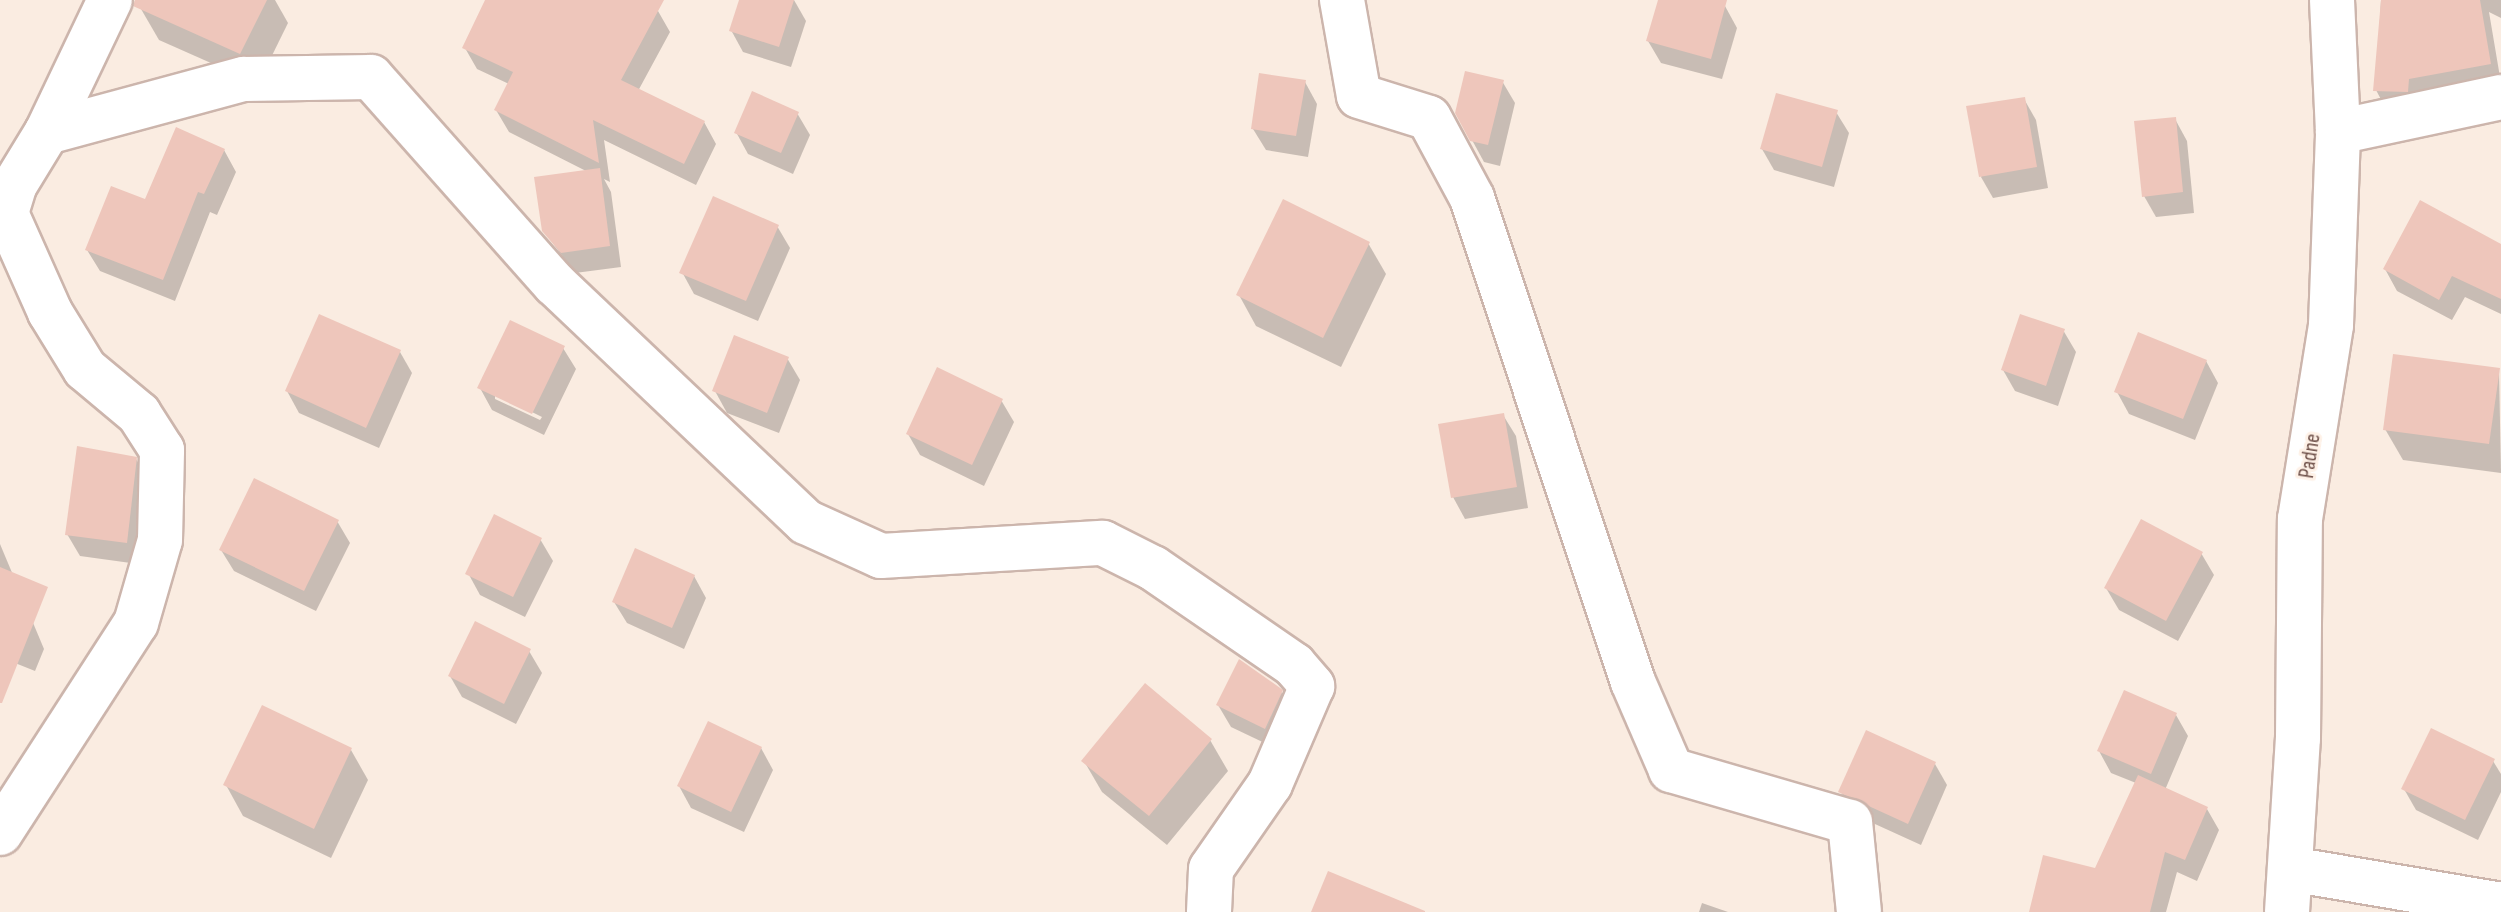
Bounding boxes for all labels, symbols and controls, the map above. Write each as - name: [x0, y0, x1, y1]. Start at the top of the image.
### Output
- street label: Padne: [2293, 432, 2327, 480]

